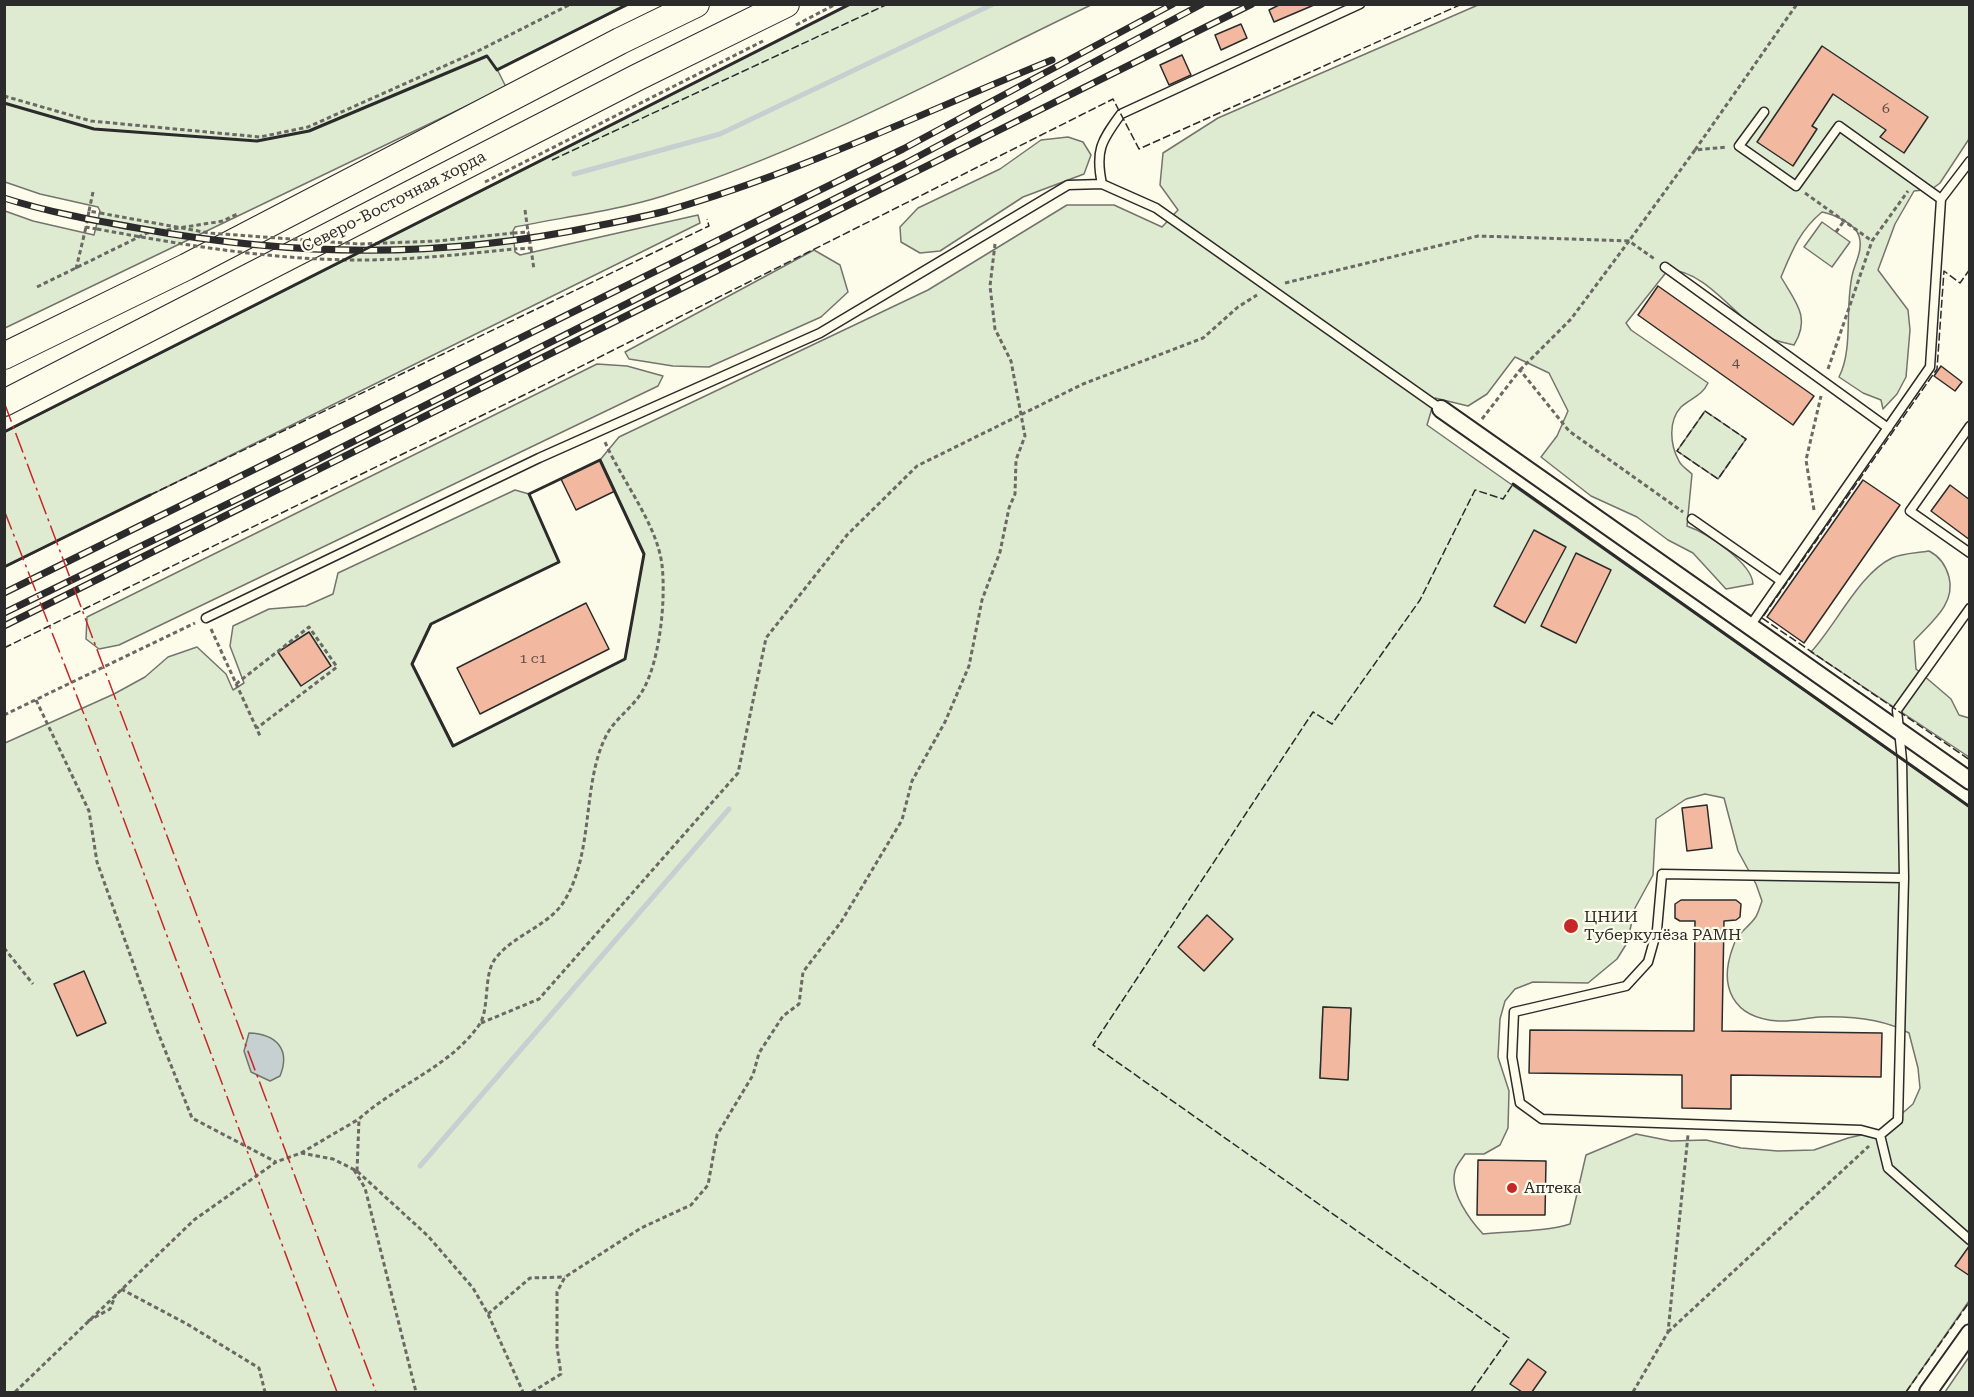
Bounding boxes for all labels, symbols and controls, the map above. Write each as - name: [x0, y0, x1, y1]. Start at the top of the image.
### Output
- house number: 6: [1882, 101, 1890, 117]
- street label: Северо-Восточная хорда: [299, 147, 489, 257]
- house number: 4: [1732, 355, 1740, 371]
- house number: 1 с1: [519, 651, 547, 667]
- place label: ЦНИИ Туберкулёза РАМН: [1584, 907, 1741, 945]
- marker: ЦНИИ Туберкулёза РАМН: [1562, 917, 1580, 935]
- place label: Аптека: [1524, 1178, 1581, 1198]
- marker: Аптека: [1505, 1181, 1519, 1195]

